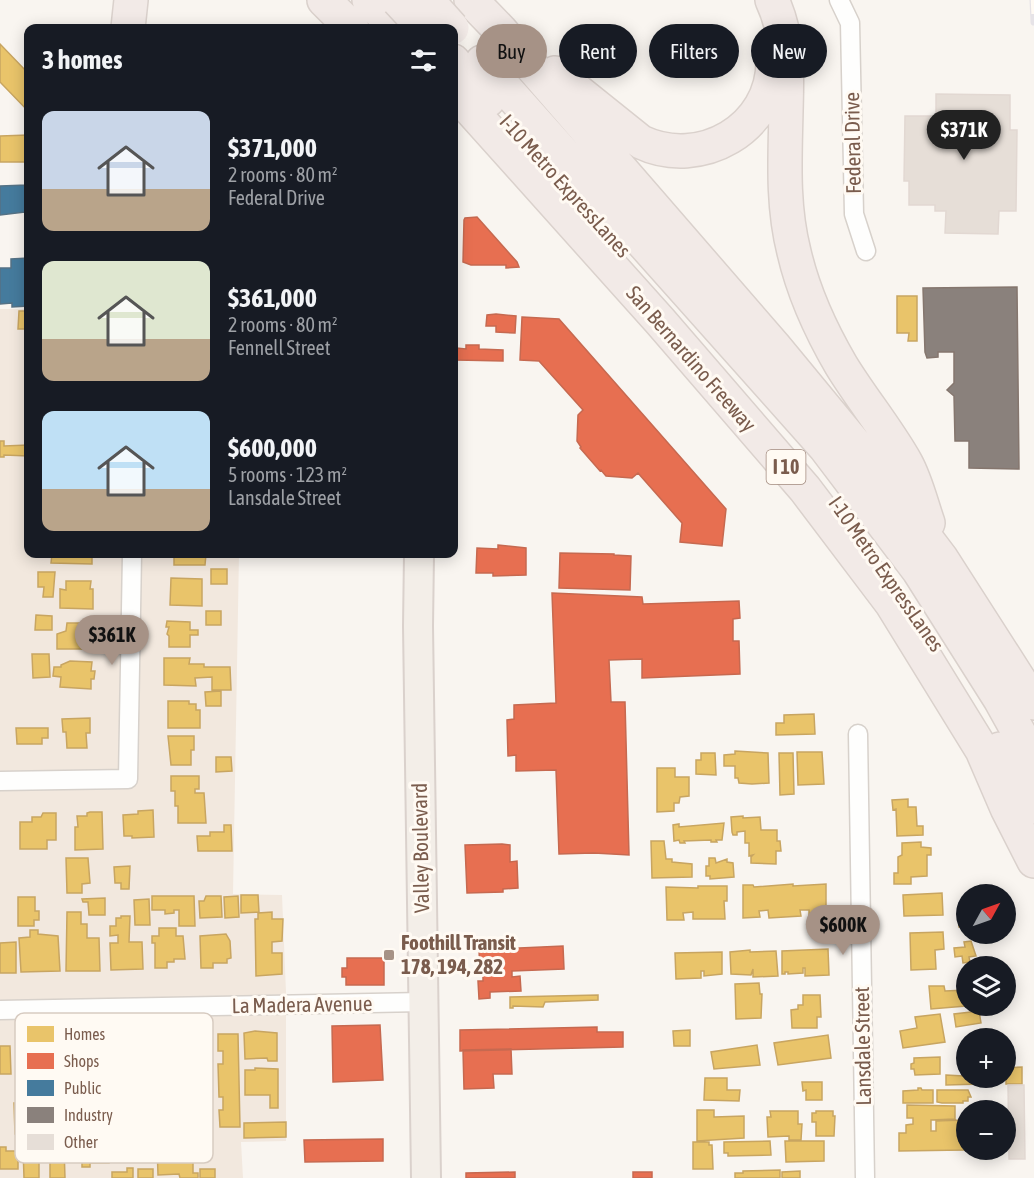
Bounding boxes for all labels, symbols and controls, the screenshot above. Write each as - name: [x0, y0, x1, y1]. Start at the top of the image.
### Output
- chip: Buy: [476, 24, 547, 78]
- chip: Rent: [559, 24, 637, 78]
- chip: Filters: [649, 24, 739, 78]
- chip: New: [751, 24, 827, 78]
- icon: filters: [407, 44, 440, 77]
- text: 3 homes: [42, 45, 122, 75]
- street label: Federal Drive: [839, 92, 865, 194]
- street label: I-10 Metro ExpressLanes: [495, 109, 636, 262]
- pin: $371K: [922, 110, 1006, 161]
- text: $371K: [941, 118, 987, 141]
- text: $371,000: [228, 133, 317, 163]
- icon: home: [90, 135, 162, 207]
- text: 2 rooms · 80 m²: [228, 163, 338, 186]
- text: Federal Drive: [228, 186, 325, 209]
- street label: San Bernardino Freeway: [622, 281, 762, 436]
- text: $361,000: [228, 283, 317, 313]
- icon: home: [90, 285, 162, 357]
- text: 2 rooms · 80 m²: [228, 313, 338, 336]
- text: Fennell Street: [228, 336, 330, 359]
- text: $600,000: [228, 433, 317, 463]
- icon: home: [90, 435, 162, 507]
- road number: I 10: [766, 450, 806, 484]
- text: 5 rooms · 123 m²: [228, 463, 347, 486]
- text: Lansdale Street: [228, 486, 341, 509]
- street label: I-10 Metro ExpressLanes: [824, 491, 949, 656]
- pin: $361K: [70, 615, 154, 666]
- text: $361K: [89, 623, 135, 646]
- street label: Valley Boulevard: [407, 783, 433, 913]
- north arrow: [956, 884, 1016, 944]
- map controls: [956, 884, 1016, 1160]
- pin: $600K: [801, 905, 885, 956]
- text: $600K: [820, 913, 866, 936]
- place label: Foothill Transit 178, 194, 282: [401, 930, 516, 978]
- marker: Foothill Transit 178, 194, 282: [382, 948, 396, 962]
- button: layers: [956, 956, 1016, 1016]
- street label: Lansdale Street: [849, 986, 875, 1106]
- street label: La Madera Avenue: [231, 991, 373, 1017]
- legend: [15, 1013, 213, 1163]
- text: Homes: [64, 1025, 106, 1043]
- button: +: [956, 1028, 1016, 1088]
- text: Shops: [64, 1052, 100, 1071]
- text: Public: [64, 1079, 101, 1097]
- button: −: [956, 1100, 1016, 1160]
- text: Industry: [64, 1106, 113, 1125]
- text: Other: [64, 1133, 98, 1151]

